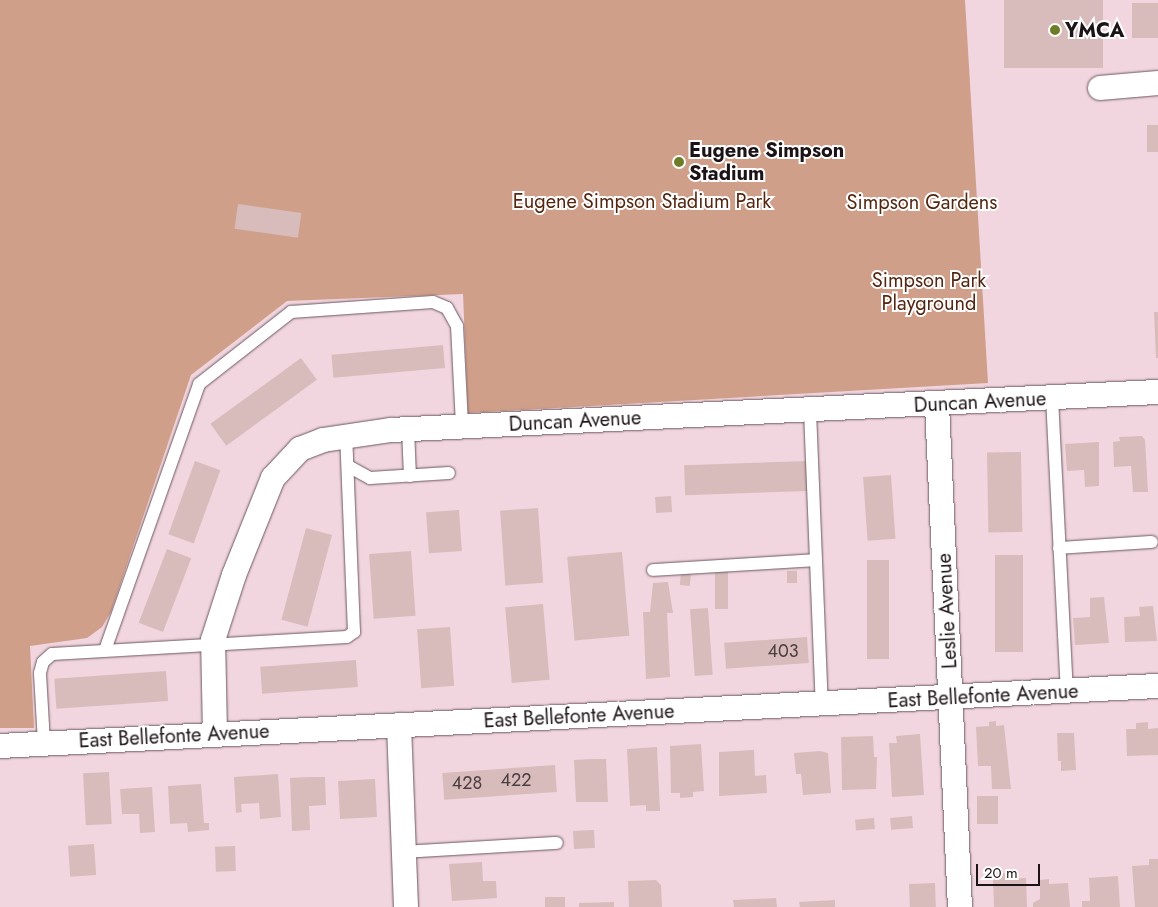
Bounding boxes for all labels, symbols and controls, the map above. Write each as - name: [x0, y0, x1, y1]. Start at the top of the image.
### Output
- place label: YMCA: [1065, 18, 1124, 42]
- marker: YMCA: [1049, 24, 1061, 36]
- place label: Eugene Simpson Stadium: [689, 138, 844, 185]
- marker: Eugene Simpson Stadium: [673, 156, 685, 168]
- park label: Eugene Simpson Stadium Park: [513, 189, 771, 213]
- park label: Simpson Gardens: [847, 190, 997, 214]
- park label: Simpson Park Playground: [872, 268, 986, 315]
- street label: Duncan Avenue: [913, 387, 1047, 417]
- street label: Duncan Avenue: [508, 406, 642, 436]
- street label: Leslie Avenue: [932, 553, 962, 669]
- house number: 403: [767, 640, 799, 662]
- street label: East Bellefonte Avenue: [887, 679, 1079, 713]
- street label: East Bellefonte Avenue: [483, 699, 675, 733]
- street label: East Bellefonte Avenue: [78, 719, 270, 753]
- house number: 422: [501, 769, 531, 791]
- house number: 428: [452, 772, 482, 794]
- scale bar: [978, 854, 1042, 886]
- text: 20 m: [984, 862, 1018, 884]

